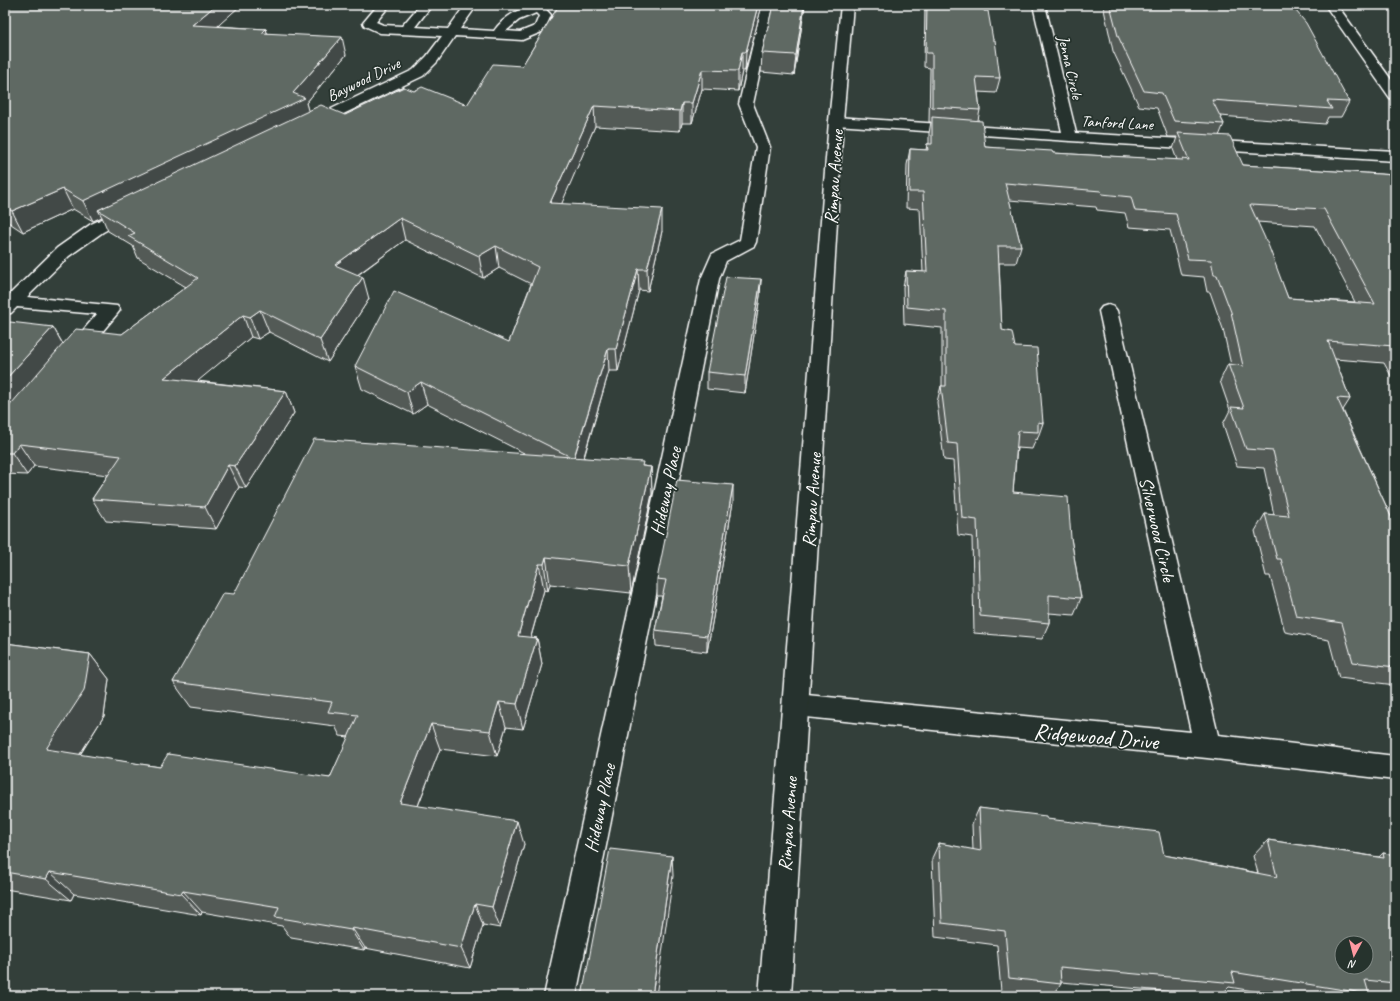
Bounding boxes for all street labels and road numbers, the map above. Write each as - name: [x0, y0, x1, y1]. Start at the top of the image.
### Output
- street label: Jenna Circle: [1053, 32, 1087, 103]
- street label: Baywood Drive: [324, 53, 405, 106]
- street label: Tanford Lane: [1080, 111, 1155, 135]
- street label: Rimpau Avenue: [819, 127, 849, 225]
- street label: Hideway Place: [645, 443, 687, 538]
- street label: Rimpau Avenue: [797, 450, 827, 548]
- street label: Silverwood Circle: [1133, 475, 1181, 586]
- street label: Ridgewood Drive: [1032, 717, 1161, 757]
- street label: Hideway Place: [579, 760, 621, 855]
- street label: Rimpau Avenue: [773, 774, 803, 872]

